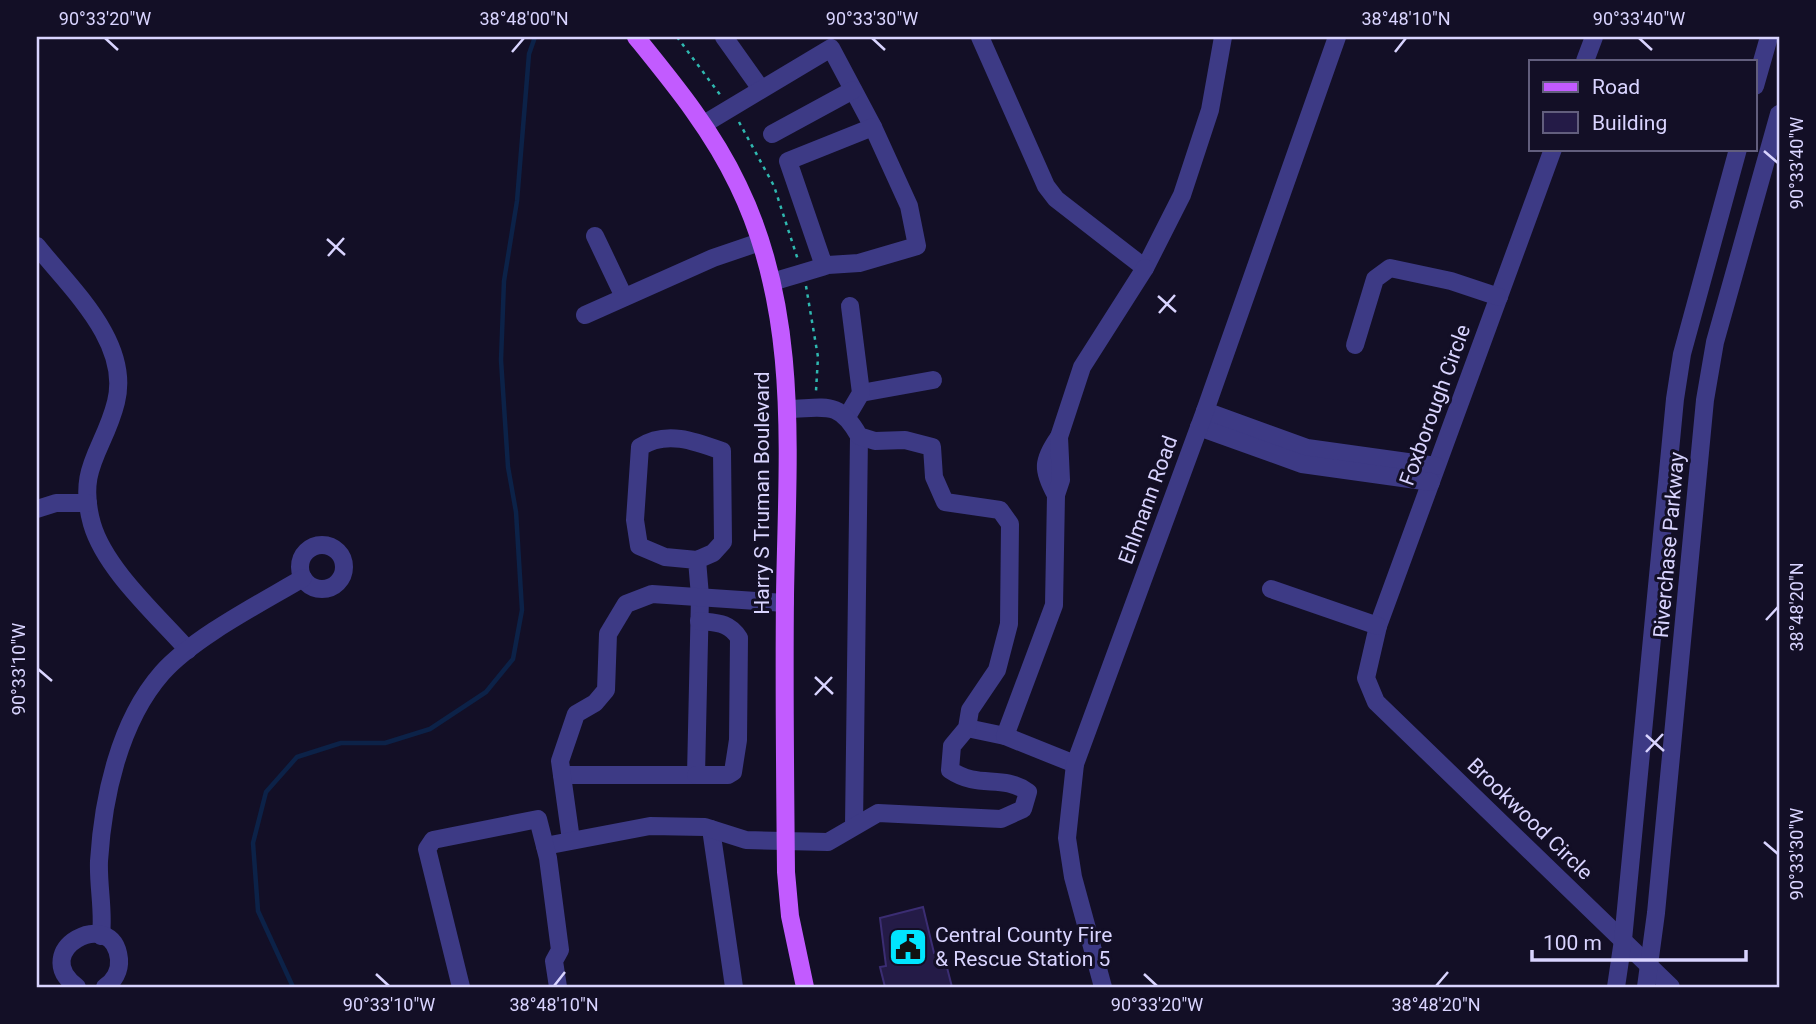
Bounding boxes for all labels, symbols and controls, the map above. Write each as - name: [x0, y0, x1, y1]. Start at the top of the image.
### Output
- text: 90°33'20"W: [59, 8, 151, 29]
- text: 38°48'00"N: [479, 8, 569, 29]
- text: 90°33'30"W: [826, 8, 918, 29]
- text: 38°48'10"N: [1361, 8, 1451, 29]
- text: 90°33'40"W: [1593, 8, 1685, 29]
- legend: [1529, 60, 1756, 150]
- text: Road: [1592, 75, 1640, 99]
- text: Building: [1592, 111, 1667, 135]
- text: 90°33'40"W: [1786, 117, 1807, 209]
- street label: Foxborough Circle: [1395, 321, 1475, 489]
- street label: Harry S Truman Boulevard: [750, 371, 774, 615]
- street label: Ehlmann Road: [1114, 432, 1182, 568]
- street label: Riverchase Parkway: [1649, 451, 1689, 639]
- text: 38°48'20"N: [1786, 562, 1807, 652]
- text: 90°33'10"W: [8, 623, 29, 715]
- street label: Brookwood Circle: [1463, 753, 1597, 885]
- text: 90°33'30"W: [1786, 808, 1807, 900]
- scale bar: [1532, 919, 1746, 963]
- place label: Central County Fire & Rescue Station 5: [935, 923, 1112, 971]
- public building icon: Central County Fire & Rescue Station 5: [887, 926, 929, 968]
- text: 100 m: [1543, 931, 1602, 955]
- text: 90°33'10"W: [343, 994, 435, 1015]
- text: 38°48'10"N: [509, 994, 599, 1015]
- text: 90°33'20"W: [1111, 994, 1203, 1015]
- text: 38°48'20"N: [1391, 994, 1481, 1015]

